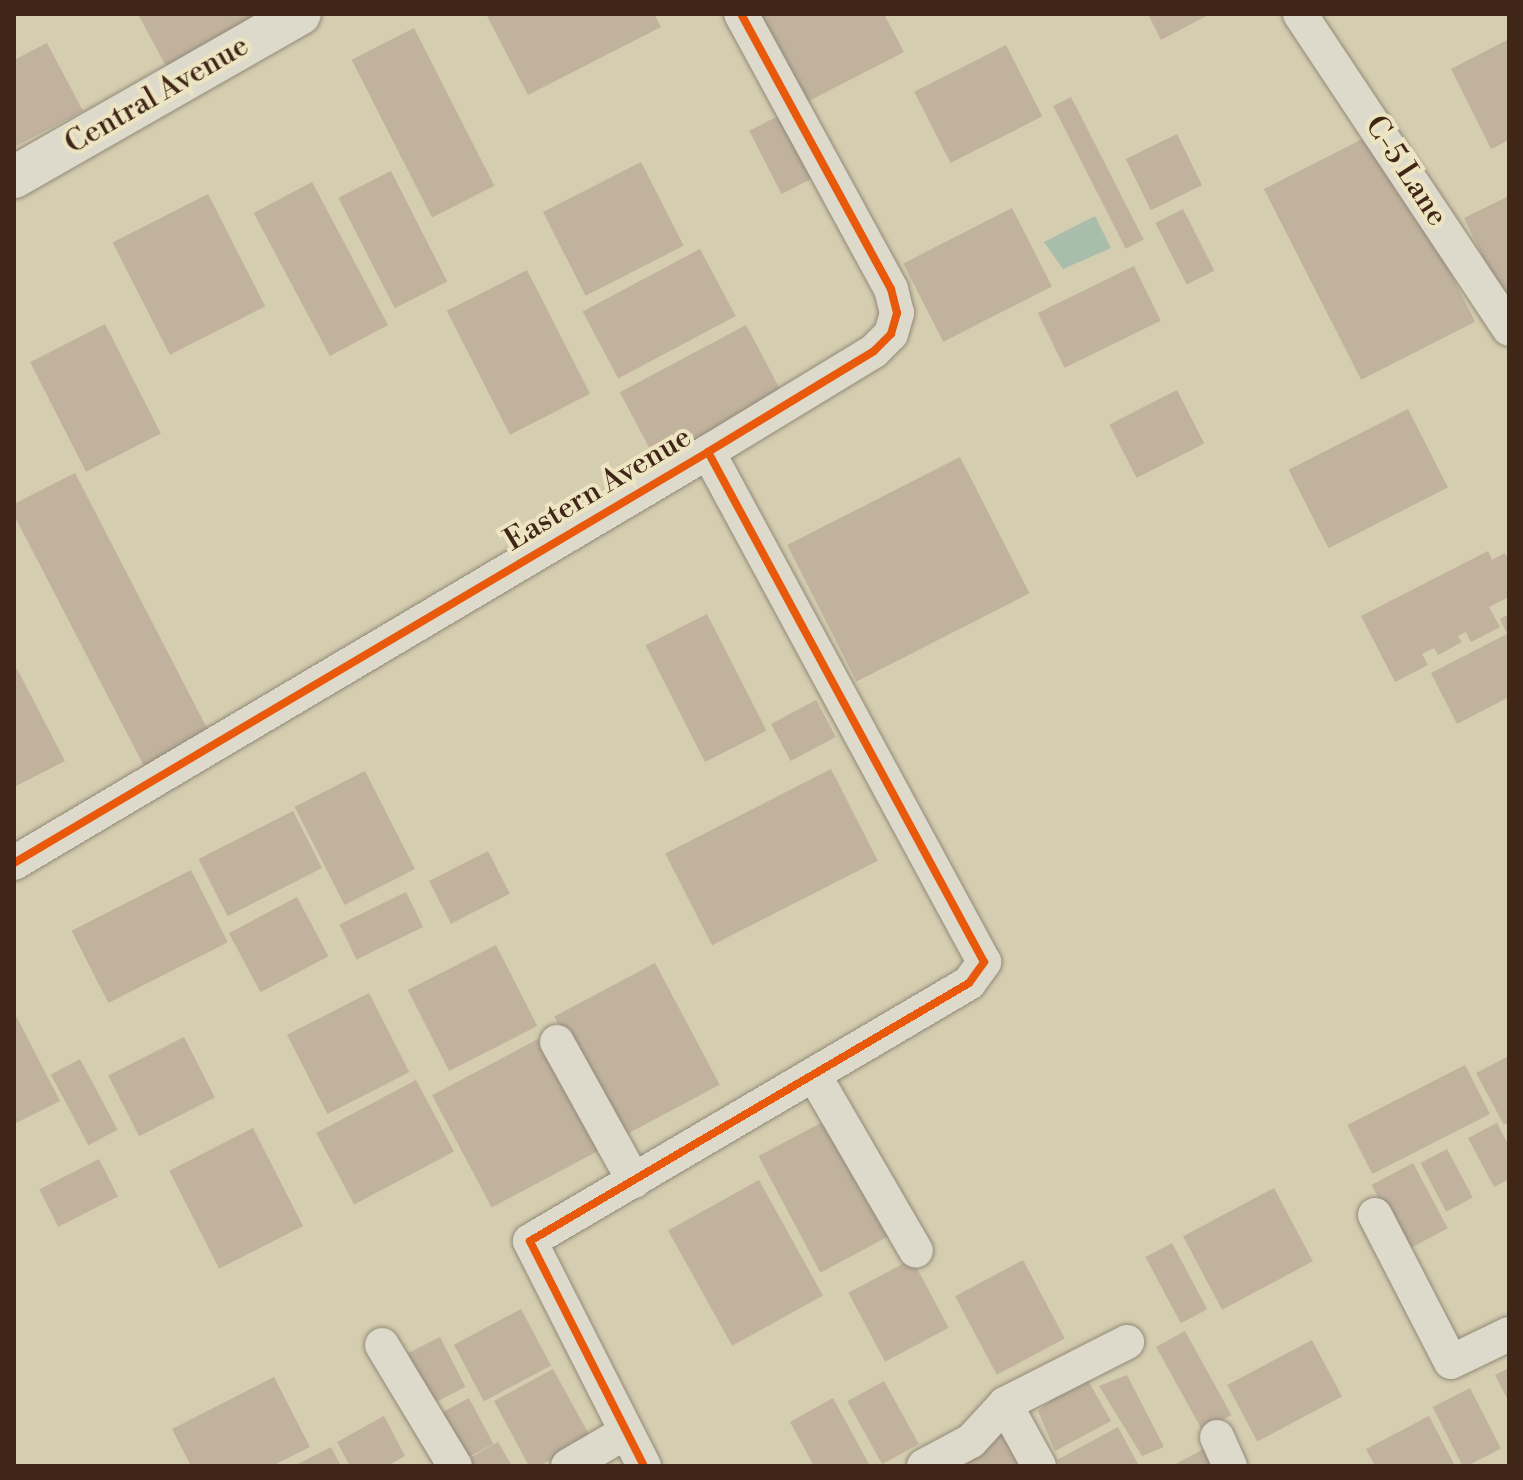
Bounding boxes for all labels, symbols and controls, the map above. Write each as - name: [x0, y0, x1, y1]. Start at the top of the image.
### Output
- street label: Central Avenue: [59, 28, 255, 162]
- street label: C-5 Lane: [1357, 109, 1455, 233]
- street label: Eastern Avenue: [498, 419, 698, 559]

